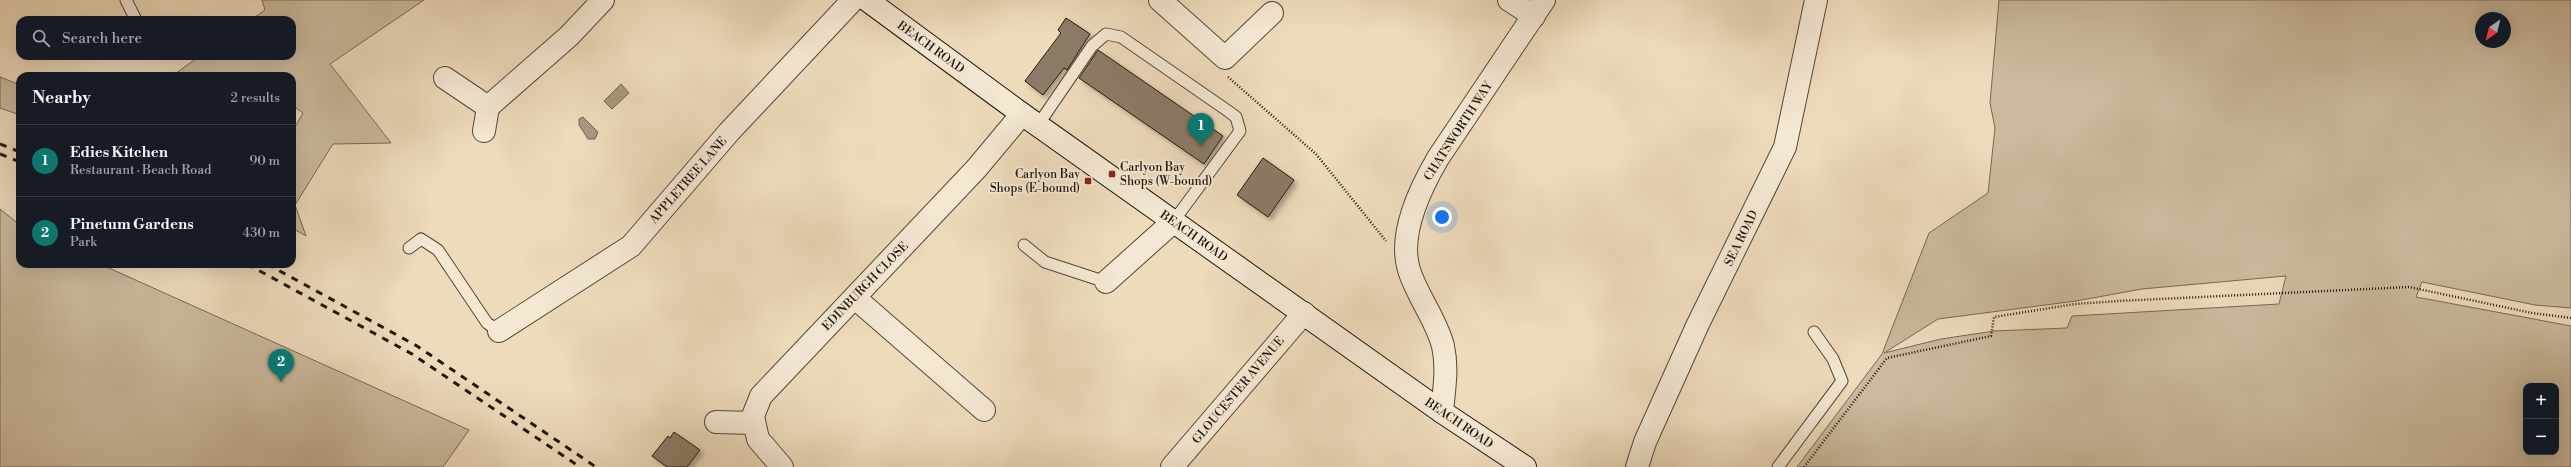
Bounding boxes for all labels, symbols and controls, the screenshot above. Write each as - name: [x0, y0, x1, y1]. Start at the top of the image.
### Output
- north arrow: [2475, 12, 2511, 48]
- search box: [16, 16, 296, 60]
- street label: BEACH ROAD: [893, 17, 967, 77]
- icon: search: [30, 27, 52, 49]
- text: Search here: [62, 29, 142, 48]
- street label: CHATSWORTH WAY: [1421, 78, 1497, 184]
- text: Nearby: [32, 87, 91, 109]
- text: 2 results: [231, 90, 280, 106]
- pin: 1: [1188, 113, 1214, 146]
- street label: APPLETREE LANE: [646, 134, 730, 228]
- text: Edies Kitchen: [70, 143, 168, 162]
- text: 1: [42, 153, 48, 169]
- text: 90 m: [249, 153, 280, 169]
- place label: Carlyon Bay Shops (W-bound): [1120, 160, 1212, 189]
- text: Restaurant · Beach Road: [70, 162, 211, 178]
- place label: Carlyon Bay Shops (E-bound): [990, 167, 1080, 196]
- marker: Carlyon Bay Shops (W-bound): [1107, 169, 1117, 179]
- marker: Carlyon Bay Shops (E-bound): [1083, 176, 1093, 186]
- street label: BEACH ROAD: [1156, 207, 1231, 265]
- your location: [1432, 207, 1452, 227]
- street label: SEA ROAD: [1721, 208, 1761, 269]
- text: Pinetum Gardens: [70, 215, 194, 234]
- text: 2: [41, 225, 49, 241]
- text: 430 m: [242, 225, 280, 241]
- text: Park: [70, 234, 97, 250]
- street label: EDINBURGH CLOSE: [819, 239, 912, 334]
- street label: GLOUCESTER AVENUE: [1189, 334, 1288, 447]
- pin: 2: [268, 349, 294, 382]
- map controls: [2523, 383, 2559, 455]
- button: +: [2523, 383, 2559, 419]
- street label: BEACH ROAD: [1421, 394, 1496, 452]
- button: −: [2523, 419, 2559, 455]

